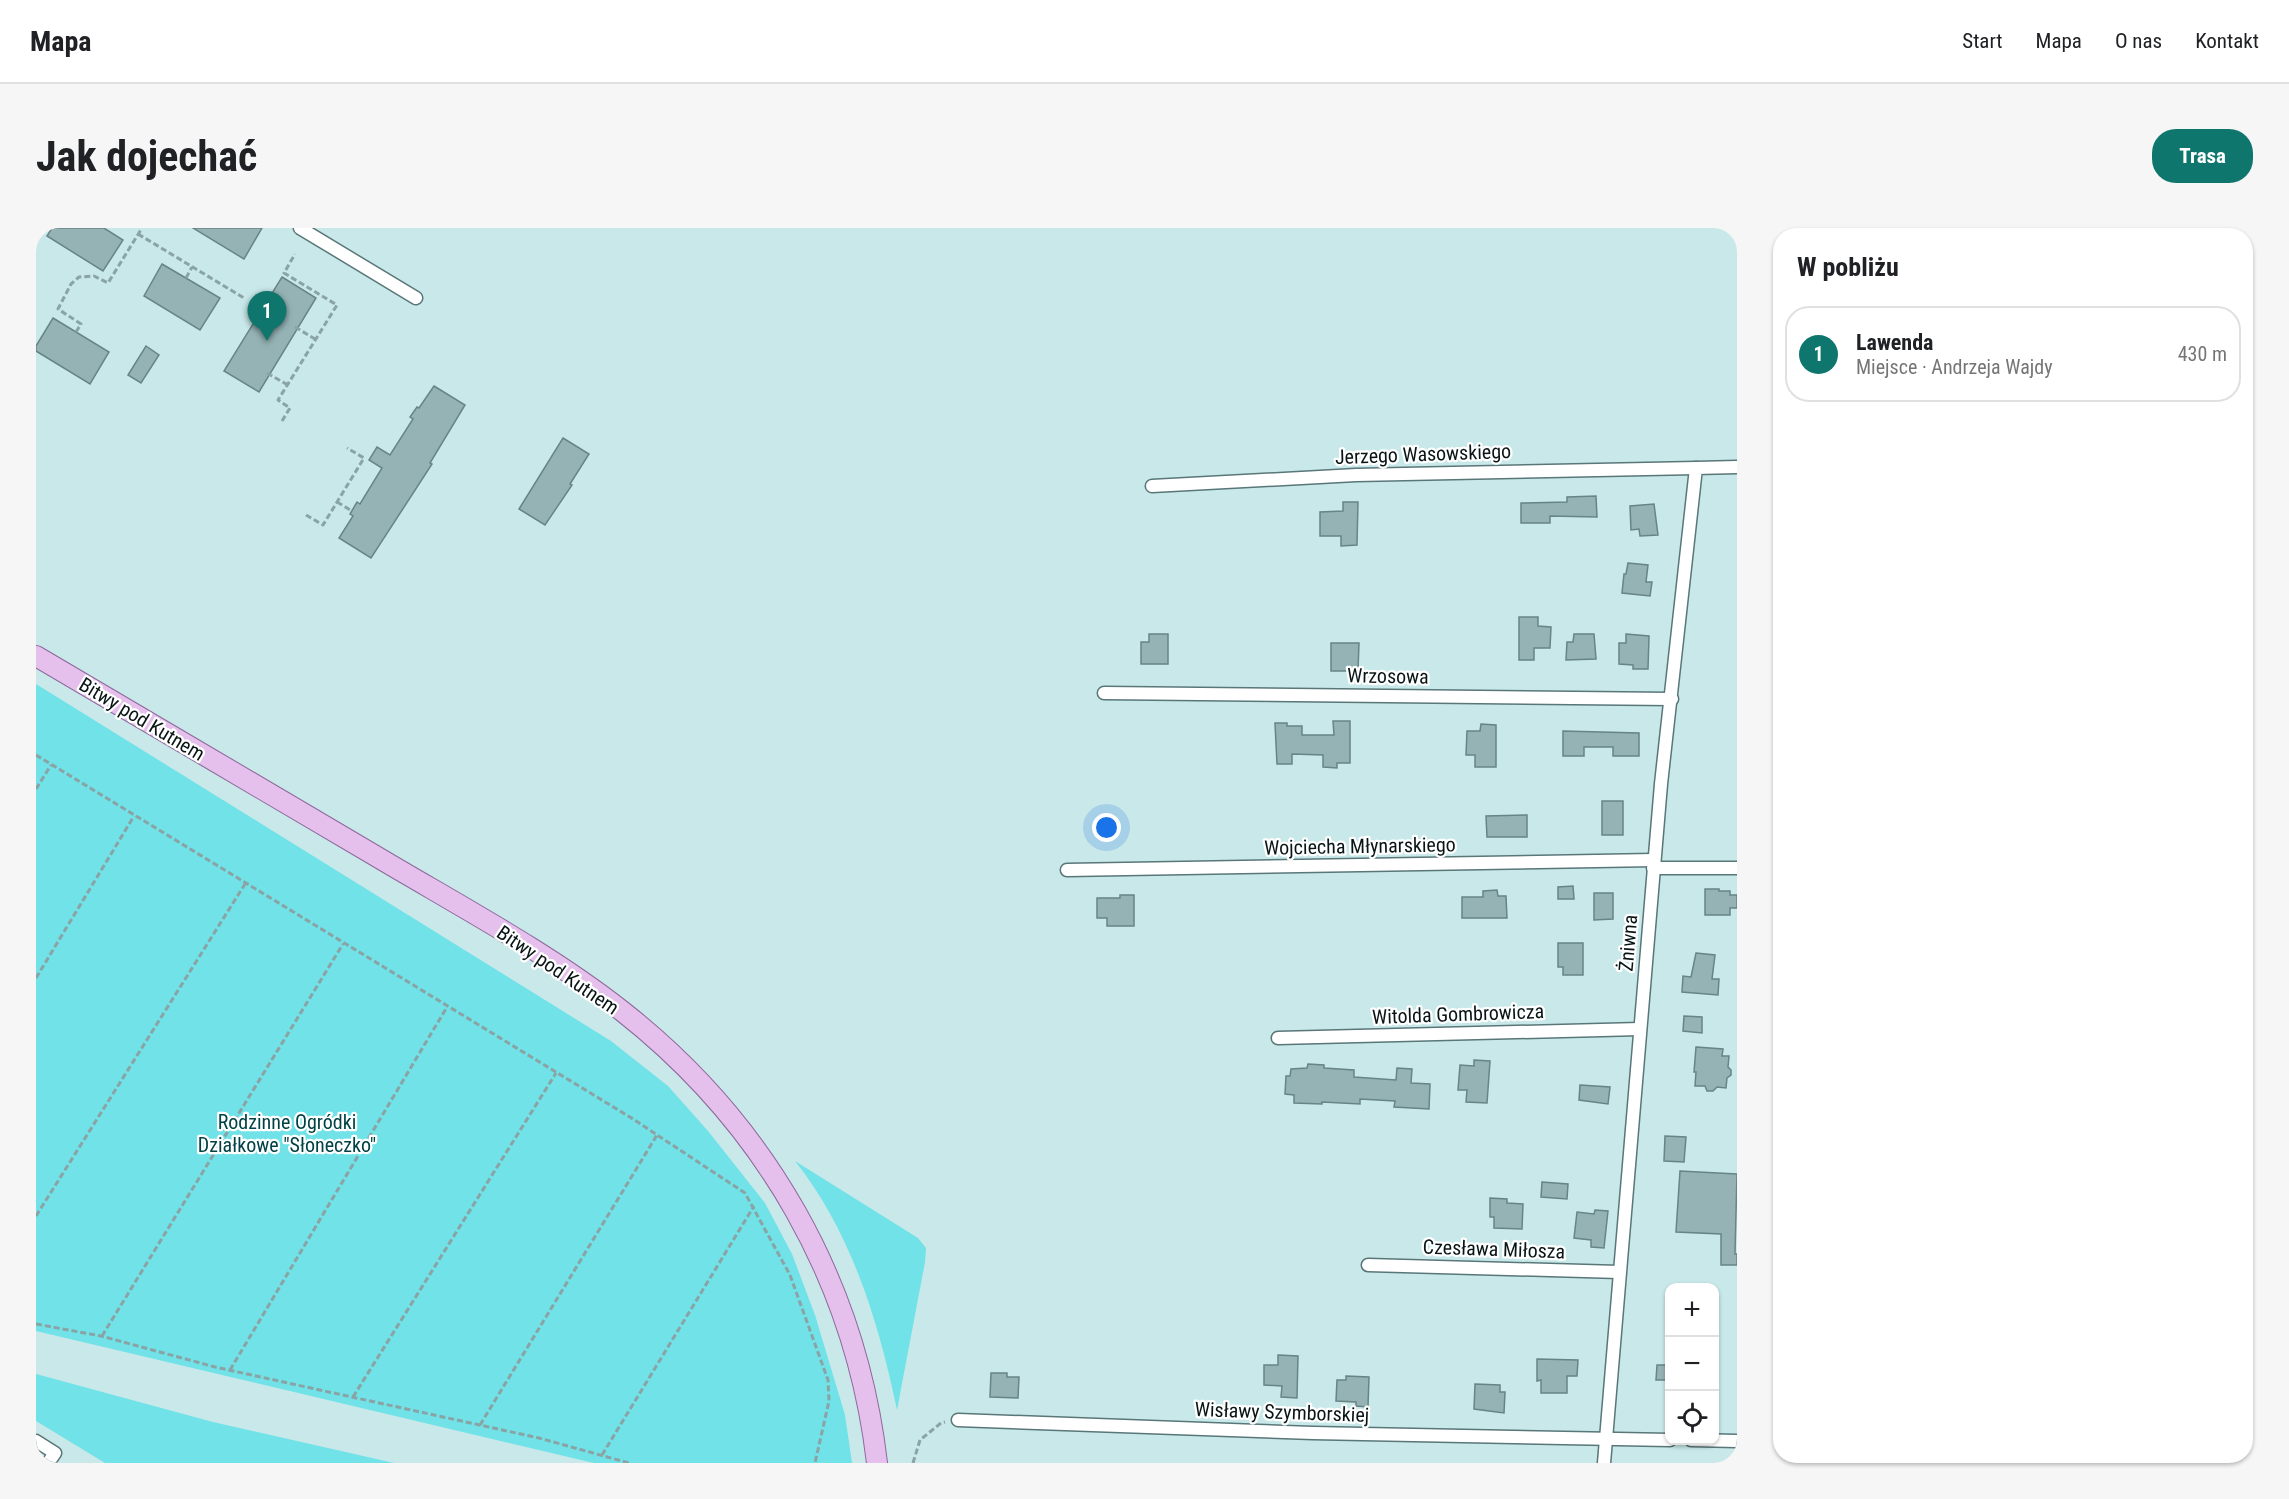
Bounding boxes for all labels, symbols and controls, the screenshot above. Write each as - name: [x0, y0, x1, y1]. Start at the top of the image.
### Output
- text: Mapa: [30, 25, 91, 58]
- text: Start: [1962, 29, 2003, 53]
- text: Mapa: [2036, 29, 2082, 53]
- text: O nas: [2115, 29, 2162, 53]
- text: Kontakt: [2195, 29, 2259, 53]
- button: Trasa: [2152, 129, 2253, 183]
- text: Jak dojechać: [36, 132, 257, 181]
- text: W pobliżu: [1797, 252, 1899, 282]
- pin: 1: [248, 291, 286, 341]
- text: Lawenda: [1856, 330, 1933, 355]
- text: 1: [1813, 342, 1824, 366]
- text: 430 m: [2178, 342, 2227, 366]
- text: Miejsce · Andrzeja Wajdy: [1856, 355, 2052, 379]
- street label: Jerzego Wasowskiego: [1334, 439, 1512, 469]
- street label: Wrzosowa: [1347, 663, 1429, 689]
- street label: Bitwy pod Kutnem: [75, 672, 209, 766]
- your location: [1092, 813, 1121, 842]
- street label: Wojciecha Młynarskiego: [1264, 832, 1456, 860]
- street label: Żniwna: [1614, 914, 1642, 972]
- street label: Bitwy pod Kutnem: [492, 920, 624, 1020]
- street label: Witolda Gombrowicza: [1372, 999, 1544, 1029]
- park label: Rodzinne Ogródki Działkowe "Słoneczko": [198, 1110, 376, 1157]
- street label: Czesława Miłosza: [1422, 1235, 1566, 1263]
- map controls: [1665, 1283, 1719, 1445]
- button: +: [1665, 1283, 1719, 1337]
- button: −: [1665, 1337, 1719, 1391]
- button: locate: [1665, 1391, 1719, 1445]
- street label: Wisławy Szymborskiej: [1194, 1397, 1370, 1427]

